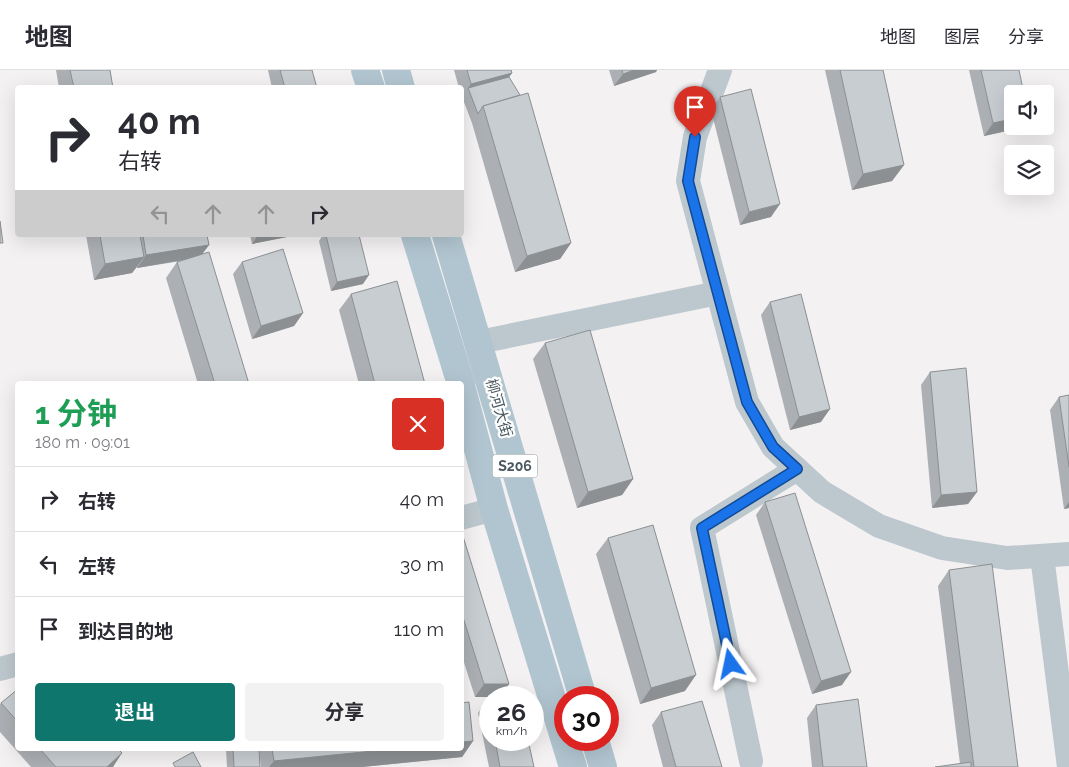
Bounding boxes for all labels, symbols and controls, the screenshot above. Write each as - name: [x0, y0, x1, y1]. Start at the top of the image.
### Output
- text: 地图: [25, 22, 73, 51]
- text: 地图: [880, 26, 916, 47]
- text: 图层: [944, 26, 980, 47]
- text: 分享: [1008, 26, 1044, 47]
- map controls: [1004, 85, 1054, 195]
- button: sound: [1004, 85, 1054, 135]
- pin: [674, 86, 716, 137]
- icon: arrive: [681, 93, 709, 121]
- text: 40 m: [118, 101, 200, 142]
- icon: right: [35, 105, 100, 170]
- button: layers: [1004, 145, 1054, 195]
- text: 右转: [118, 148, 162, 174]
- icon: left: [146, 200, 174, 228]
- icon: ahead: [199, 200, 227, 228]
- icon: ahead: [252, 200, 280, 228]
- icon: right: [305, 200, 333, 228]
- street label: 柳河大街: [482, 377, 516, 439]
- text: 1 分钟: [35, 396, 117, 431]
- button: close: [392, 398, 444, 450]
- text: 180 m · 09:01: [35, 433, 130, 452]
- road number: S206: [492, 454, 538, 478]
- icon: right: [35, 485, 63, 513]
- text: 40 m: [400, 488, 444, 510]
- text: 右转: [78, 490, 116, 512]
- icon: left: [35, 550, 63, 578]
- text: 30 m: [400, 553, 444, 575]
- text: 左转: [78, 555, 116, 577]
- icon: arrive: [35, 615, 63, 643]
- text: 110 m: [394, 618, 444, 640]
- text: 到达目的地: [78, 620, 173, 642]
- position arrow: [704, 637, 756, 689]
- button: 退出: [35, 683, 235, 741]
- button: 分享: [245, 683, 444, 741]
- speed limit sign: 30: [554, 686, 619, 751]
- text: 26: [497, 697, 526, 727]
- text: km/h: [496, 724, 527, 738]

